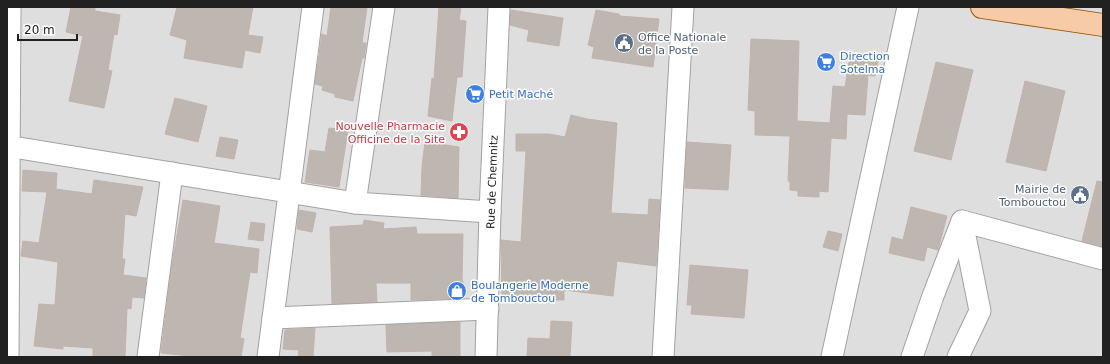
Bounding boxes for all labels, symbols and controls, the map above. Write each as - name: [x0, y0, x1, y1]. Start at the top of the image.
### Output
- scale bar: [18, 16, 77, 42]
- text: 20 m: [24, 23, 55, 37]
- place label: Office Nationale de la Poste: [638, 31, 726, 57]
- public building icon: Office Nationale de la Poste: [613, 32, 635, 54]
- place label: Direction Sotelma: [840, 50, 890, 76]
- supermarket icon: Direction Sotelma: [815, 51, 837, 73]
- supermarket icon: Petit Maché: [464, 83, 486, 105]
- place label: Petit Maché: [489, 88, 553, 101]
- place label: Nouvelle Pharmacie Officine de la Site: [335, 120, 445, 146]
- pharmacy icon: Nouvelle Pharmacie Officine de la Site: [448, 121, 470, 143]
- street label: Rue de Chemnitz: [484, 135, 501, 229]
- place label: Mairie de Tombouctou: [998, 183, 1066, 209]
- public building icon: Mairie de Tombouctou: [1069, 184, 1091, 206]
- place label: Boulangerie Moderne de Tombouctou: [471, 279, 589, 305]
- shop icon: Boulangerie Moderne de Tombouctou: [446, 280, 468, 302]

